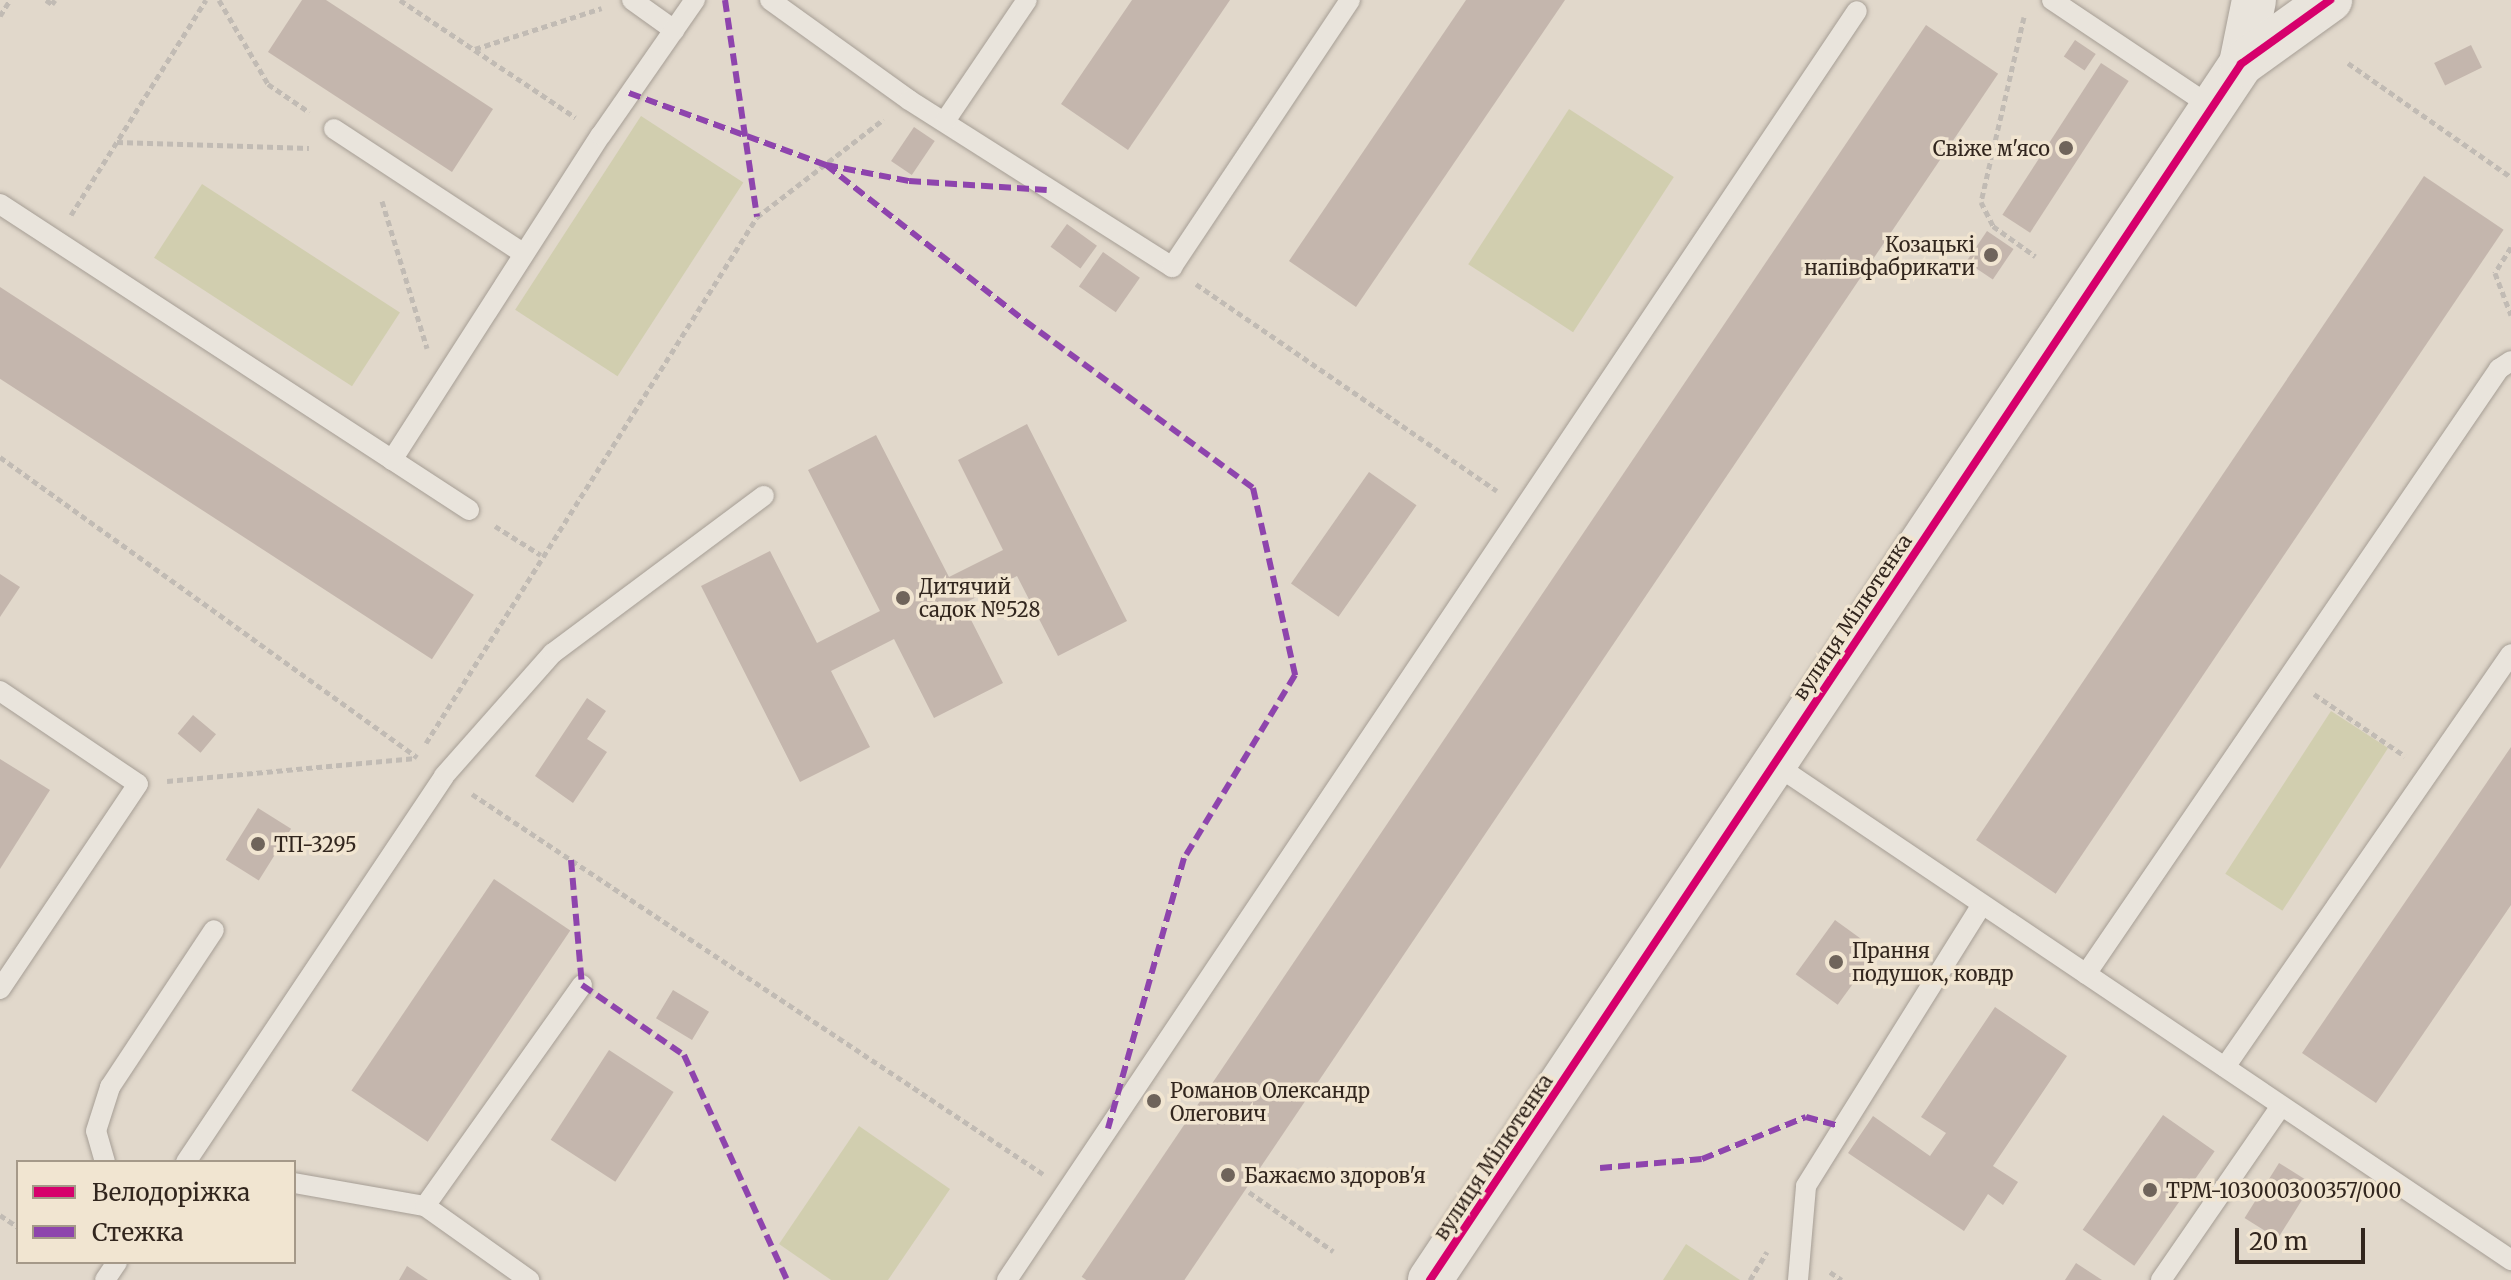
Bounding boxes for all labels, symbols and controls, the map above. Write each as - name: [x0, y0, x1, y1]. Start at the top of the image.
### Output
- place label: Свіже м'ясо: [1933, 136, 2050, 160]
- marker: Свіже м'ясо: [2057, 139, 2075, 157]
- place label: Козацькі напівфабрикати: [1804, 232, 1975, 279]
- marker: Козацькі напівфабрикати: [1982, 246, 2000, 264]
- street label: вулиця Мілютенка: [1788, 530, 1916, 704]
- place label: Дитячий садок №528: [919, 574, 1040, 621]
- marker: Дитячий садок №528: [894, 589, 912, 607]
- place label: ТП-3295: [274, 832, 357, 856]
- marker: ТП-3295: [249, 835, 267, 853]
- place label: Прання подушок, ковдр: [1852, 938, 2013, 985]
- marker: Прання подушок, ковдр: [1827, 953, 1845, 971]
- street label: вулиця Мілютенка: [1429, 1070, 1557, 1244]
- place label: Романов Олександр Олегович: [1170, 1078, 1370, 1125]
- marker: Романов Олександр Олегович: [1145, 1092, 1163, 1110]
- legend: [16, 1160, 296, 1264]
- place label: Бажаємо здоров'я: [1244, 1163, 1426, 1187]
- marker: Бажаємо здоров'я: [1219, 1166, 1237, 1184]
- text: Велодоріжка: [92, 1177, 250, 1208]
- place label: ТРМ-103000300357/000: [2166, 1178, 2402, 1202]
- marker: ТРМ-103000300357/000: [2141, 1181, 2159, 1199]
- scale bar: [2239, 1212, 2369, 1262]
- text: Стежка: [92, 1217, 184, 1248]
- text: 20 m: [2249, 1226, 2308, 1257]

